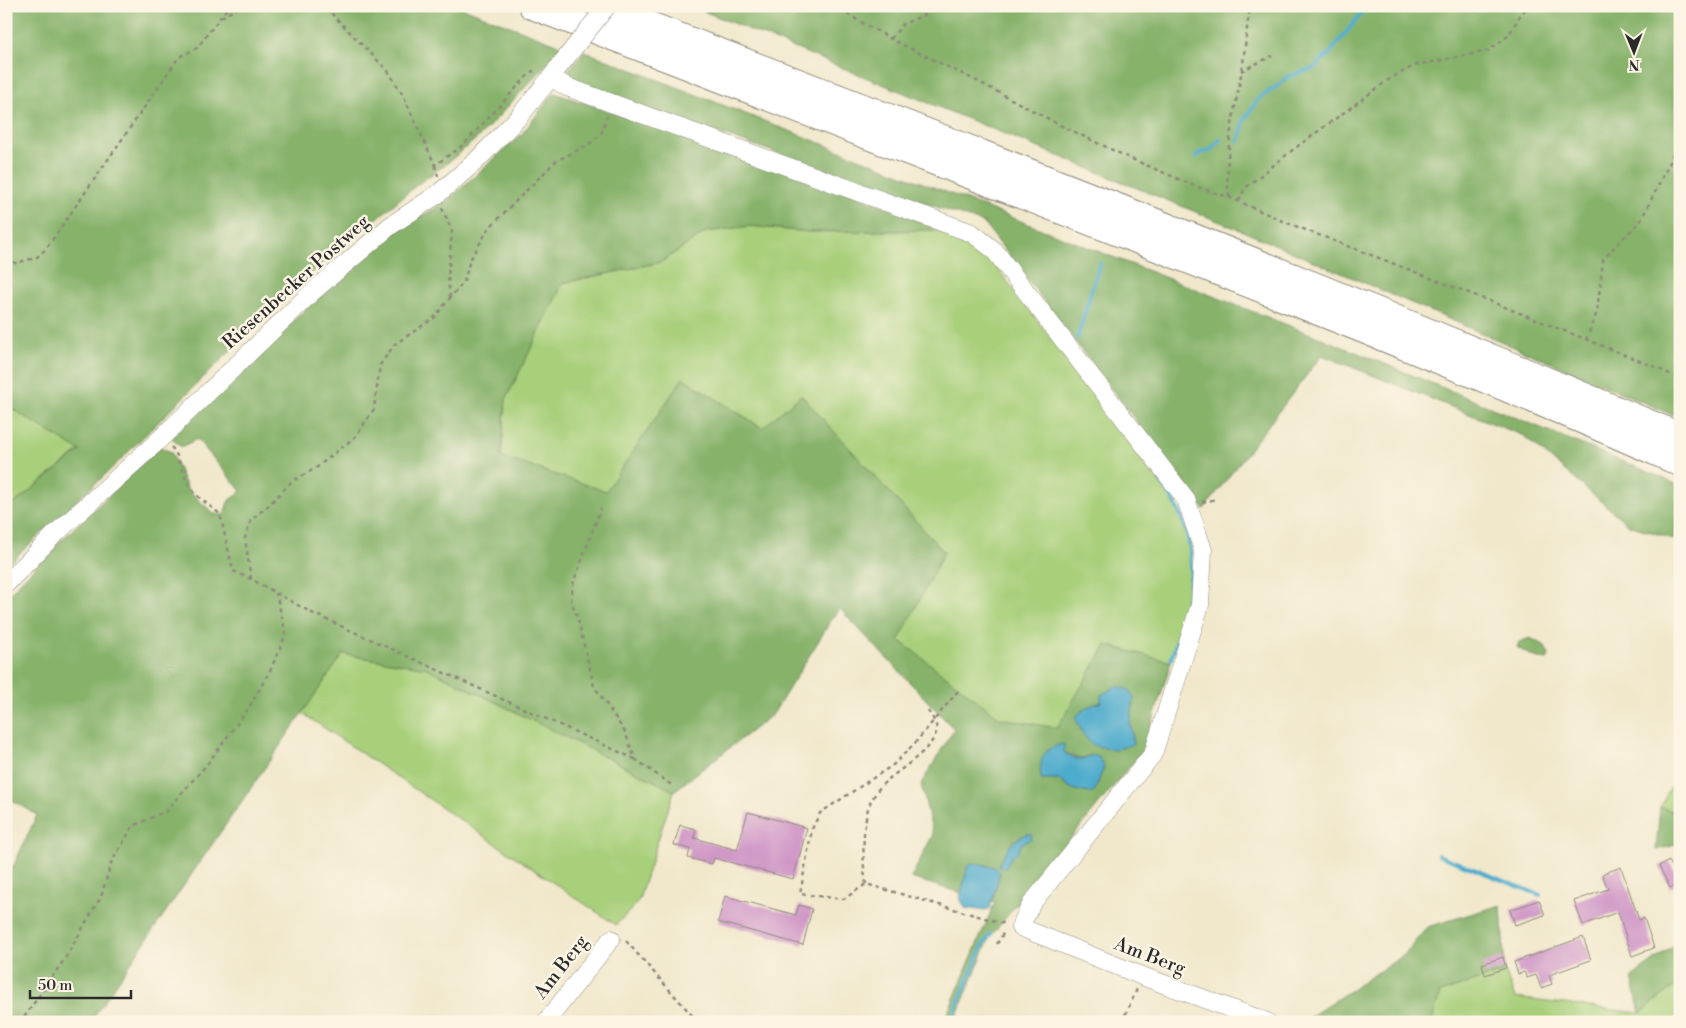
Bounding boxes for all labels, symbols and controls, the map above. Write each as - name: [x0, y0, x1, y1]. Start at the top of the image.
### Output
- north arrow: [1608, 28, 1658, 78]
- text: N: [1629, 55, 1640, 73]
- street label: Riesenbecker Postweg: [217, 210, 375, 354]
- street label: Am Berg: [528, 930, 593, 1005]
- street label: Am Berg: [1110, 931, 1189, 981]
- scale bar: [30, 968, 131, 1000]
- text: 50 m: [38, 976, 72, 995]

